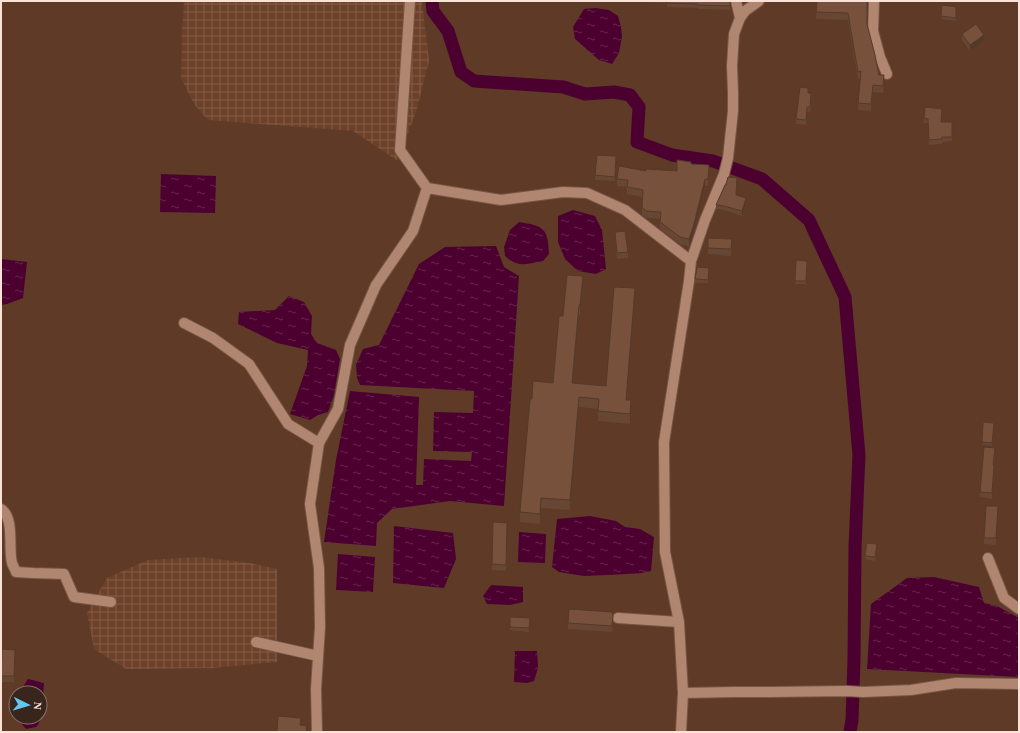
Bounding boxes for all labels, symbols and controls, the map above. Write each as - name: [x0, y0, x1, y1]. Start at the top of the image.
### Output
- north arrow: [8, 685, 48, 725]
- text: N: [32, 701, 44, 710]

